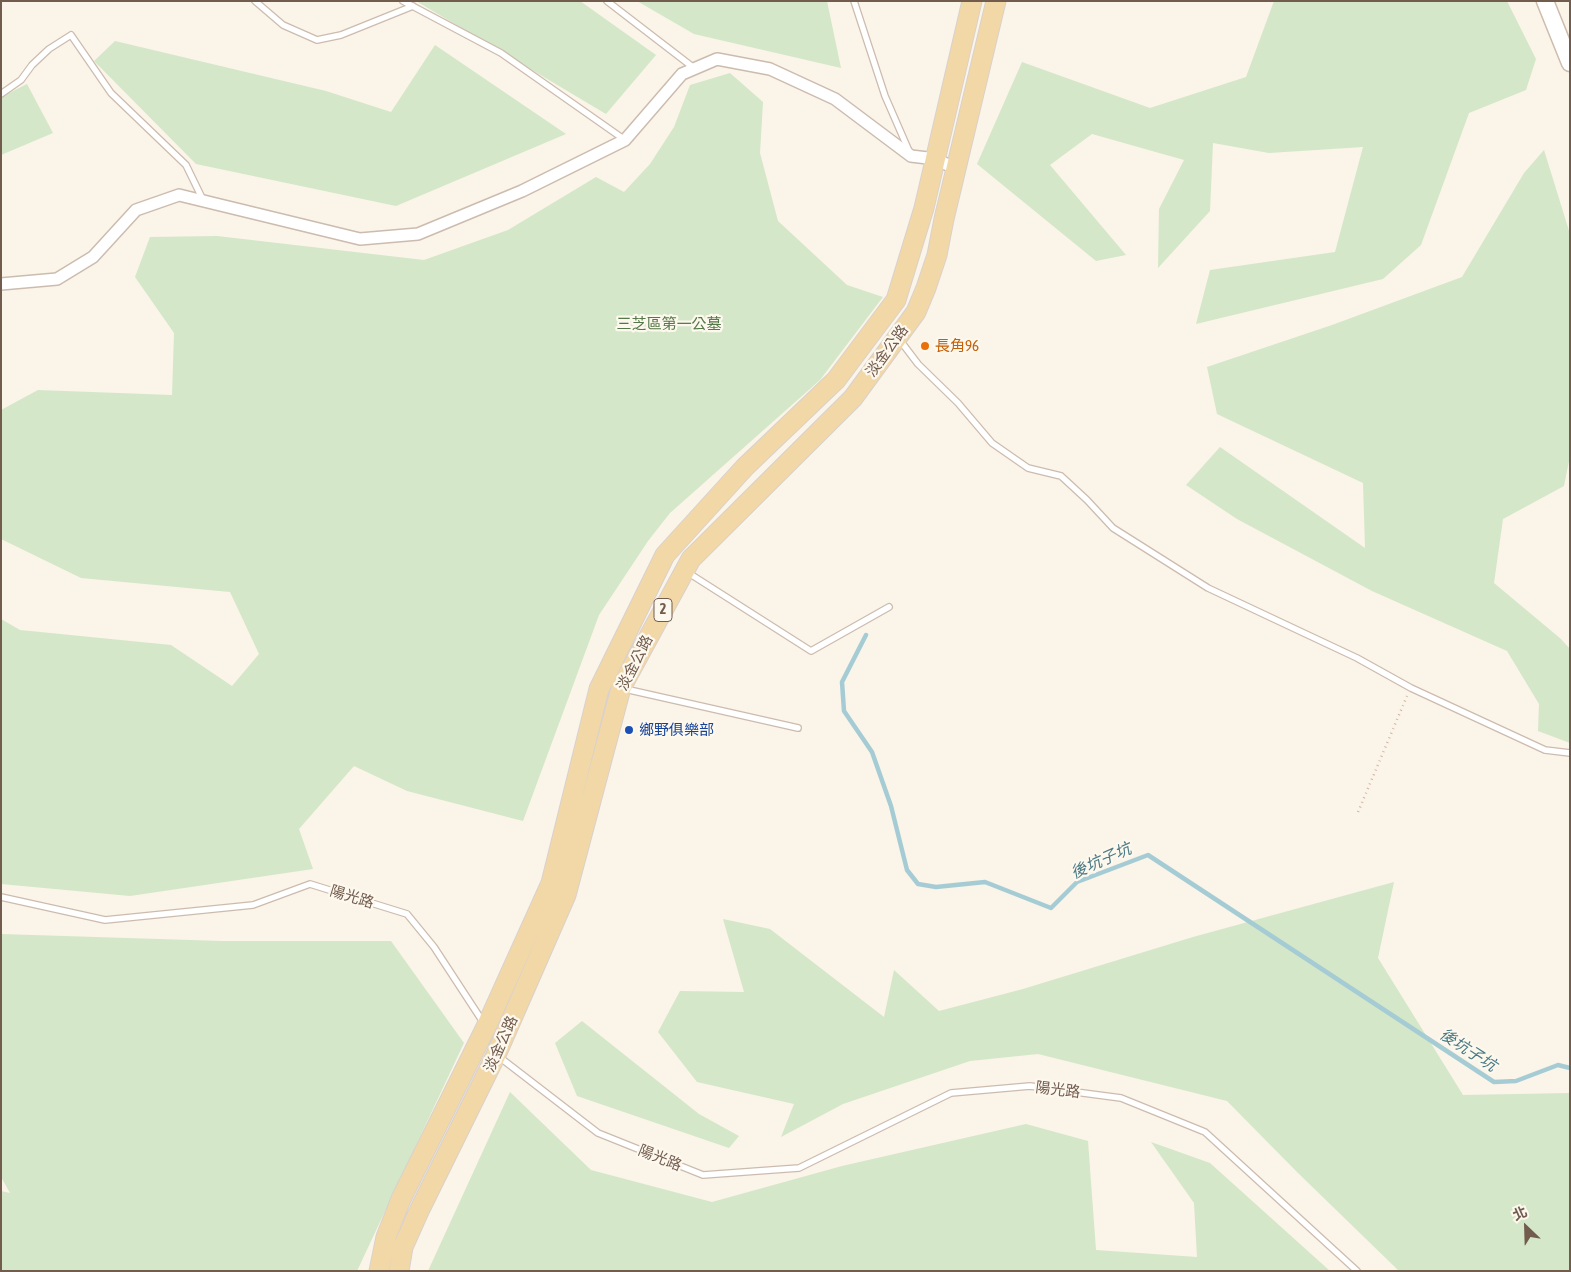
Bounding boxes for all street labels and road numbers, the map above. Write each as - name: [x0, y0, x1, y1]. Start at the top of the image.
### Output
- street label: 淡金公路: [862, 321, 912, 381]
- road number: 2: [654, 598, 672, 622]
- street label: 淡金公路: [613, 632, 657, 694]
- street label: 陽光路: [328, 882, 376, 912]
- street label: 淡金公路: [481, 1013, 521, 1075]
- street label: 陽光路: [1035, 1078, 1081, 1102]
- street label: 陽光路: [636, 1141, 684, 1175]

